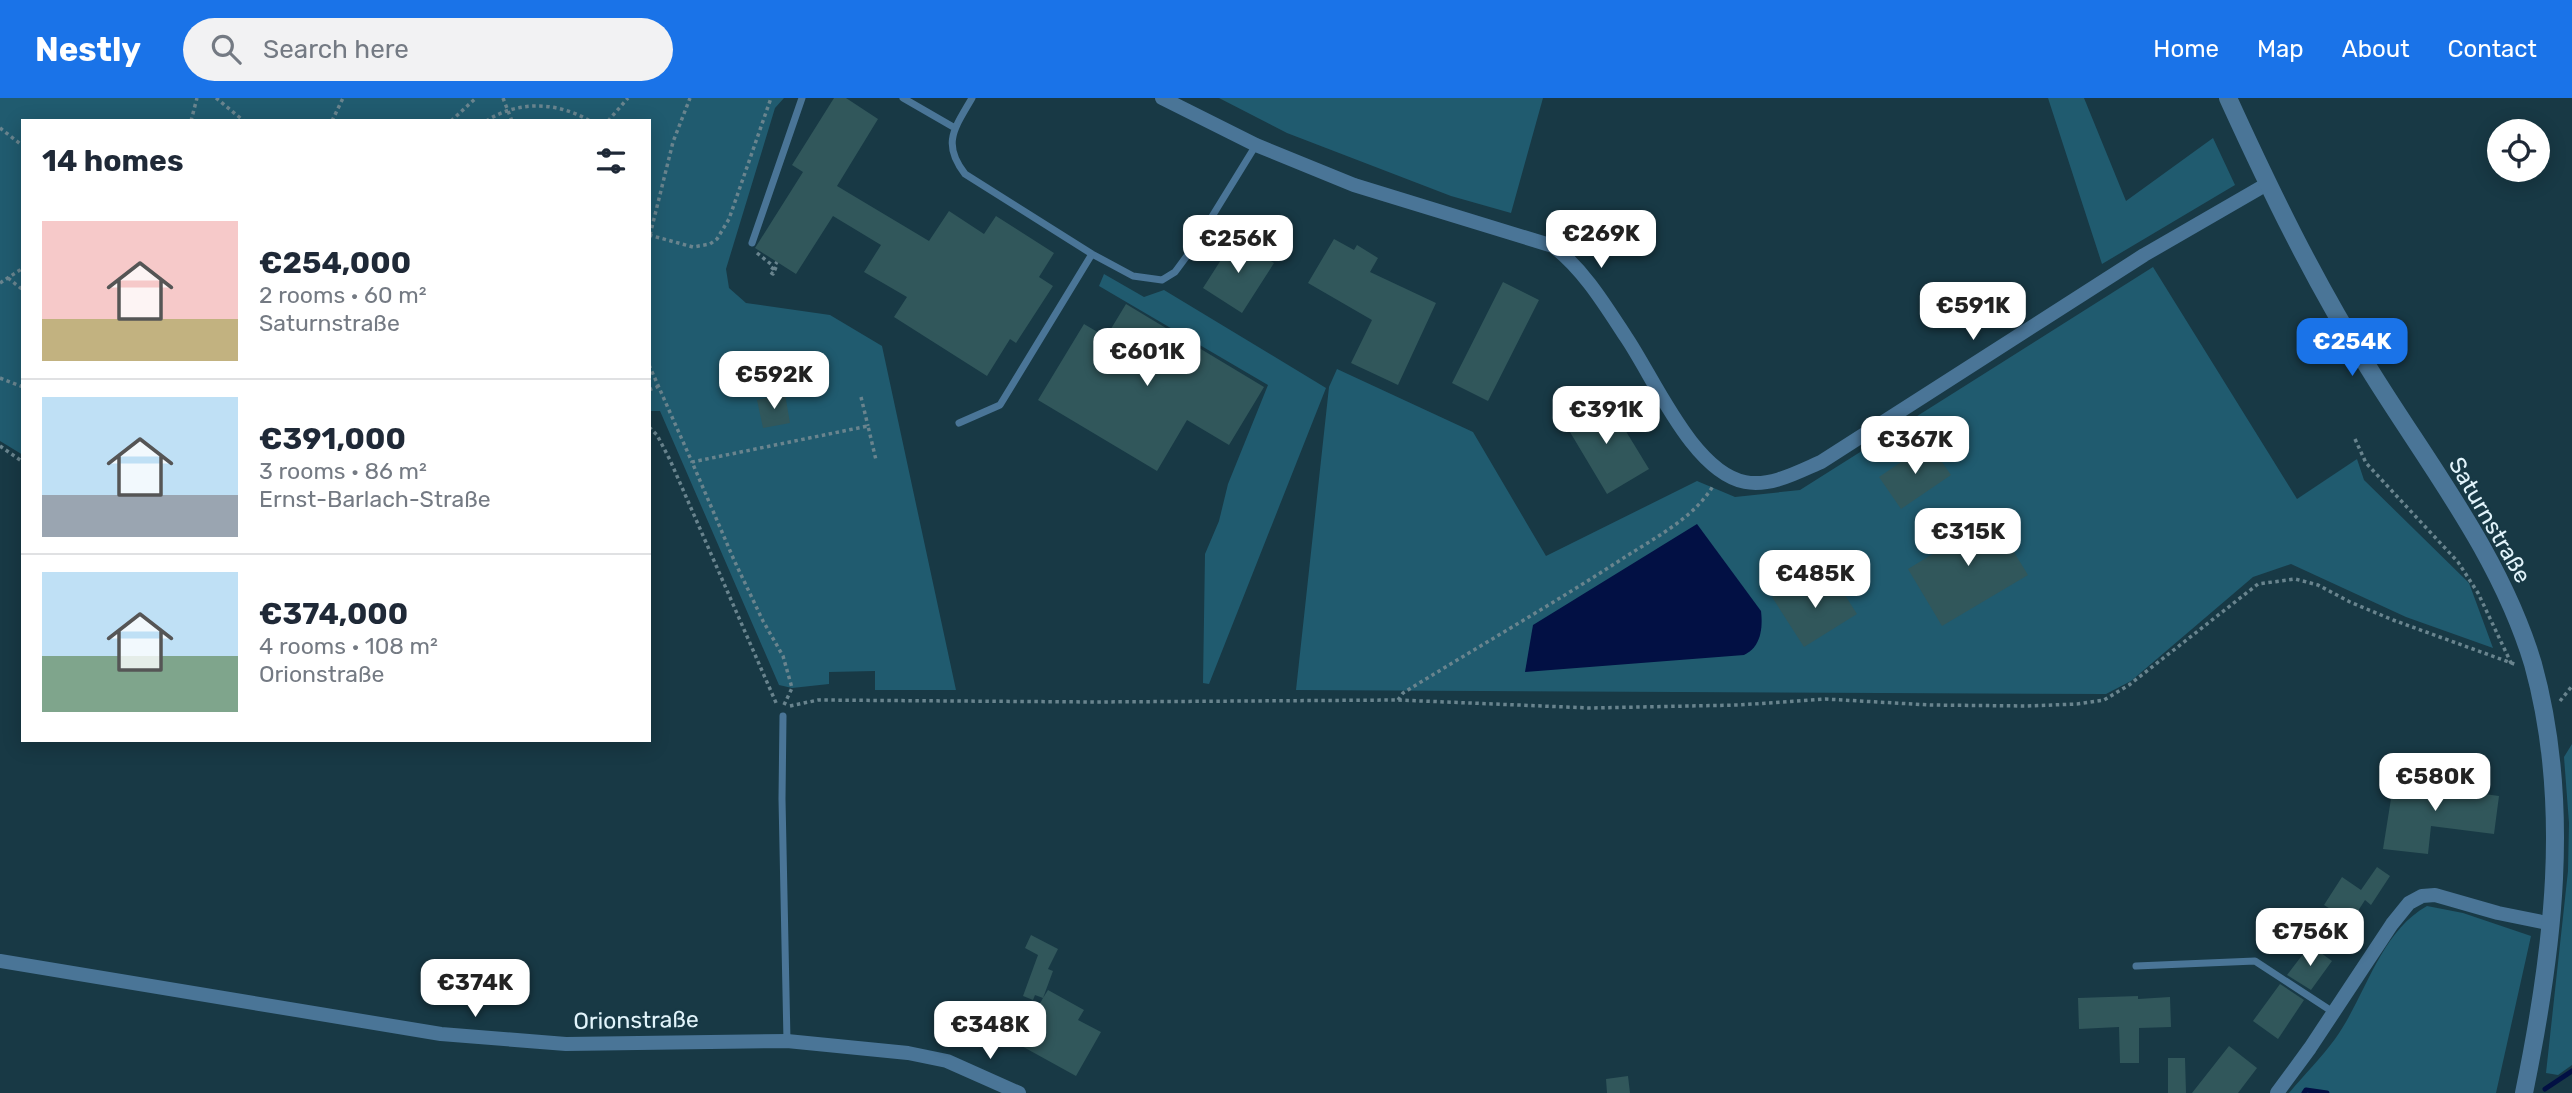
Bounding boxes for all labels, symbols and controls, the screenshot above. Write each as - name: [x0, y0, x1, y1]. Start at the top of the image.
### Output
- search box: [183, 18, 673, 81]
- text: Nestly: [35, 30, 141, 69]
- icon: search: [207, 30, 245, 68]
- text: Search here: [263, 34, 409, 65]
- text: Home: [2153, 35, 2219, 63]
- text: Map: [2257, 35, 2304, 63]
- text: About: [2342, 35, 2410, 63]
- text: Contact: [2448, 35, 2537, 63]
- map controls: [2487, 119, 2550, 182]
- button: locate: [2487, 119, 2550, 182]
- icon: filters: [592, 142, 630, 180]
- text: 14 homes: [42, 143, 184, 179]
- pin: €269K: [1552, 211, 1650, 270]
- pin: €256K: [1189, 216, 1287, 275]
- text: €269K: [1562, 219, 1640, 247]
- text: €256K: [1199, 224, 1277, 252]
- text: €254,000: [259, 245, 411, 281]
- icon: home: [98, 249, 182, 333]
- text: 2 rooms · 60 m²: [259, 281, 427, 309]
- pin: €591K: [1924, 282, 2022, 342]
- text: €591K: [1936, 291, 2010, 319]
- text: Saturnstraße: [259, 309, 400, 337]
- pin: €254K: [2303, 318, 2401, 378]
- text: €254K: [2313, 327, 2391, 355]
- pin: €601K: [1098, 328, 1196, 388]
- text: €601K: [1109, 337, 1185, 365]
- pin: €592K: [725, 352, 823, 411]
- text: €592K: [735, 360, 813, 388]
- pin: €391K: [1557, 386, 1655, 446]
- text: €391K: [1569, 395, 1643, 423]
- pin: €367K: [1866, 416, 1964, 476]
- text: €391,000: [259, 421, 406, 457]
- icon: home: [98, 425, 182, 509]
- text: €367K: [1877, 425, 1953, 453]
- street label: Saturnstraße: [2443, 452, 2537, 588]
- text: 3 rooms · 86 m²: [259, 457, 427, 485]
- text: Ernst-Barlach-Straße: [259, 485, 491, 513]
- pin: €315K: [1919, 508, 2017, 568]
- text: €315K: [1931, 517, 2005, 545]
- pin: €485K: [1766, 550, 1864, 610]
- text: €485K: [1775, 559, 1855, 587]
- text: €374,000: [259, 596, 408, 632]
- icon: home: [98, 600, 182, 684]
- text: 4 rooms · 108 m²: [259, 632, 438, 660]
- text: Orionstraße: [259, 660, 384, 688]
- pin: €580K: [2386, 754, 2484, 813]
- text: €580K: [2395, 762, 2475, 790]
- pin: €756K: [2261, 908, 2359, 968]
- text: €756K: [2272, 917, 2348, 945]
- pin: €374K: [426, 960, 524, 1019]
- text: €374K: [437, 968, 513, 996]
- pin: €348K: [941, 1002, 1039, 1061]
- street label: Orionstraße: [573, 1005, 699, 1035]
- text: €348K: [950, 1010, 1030, 1038]

